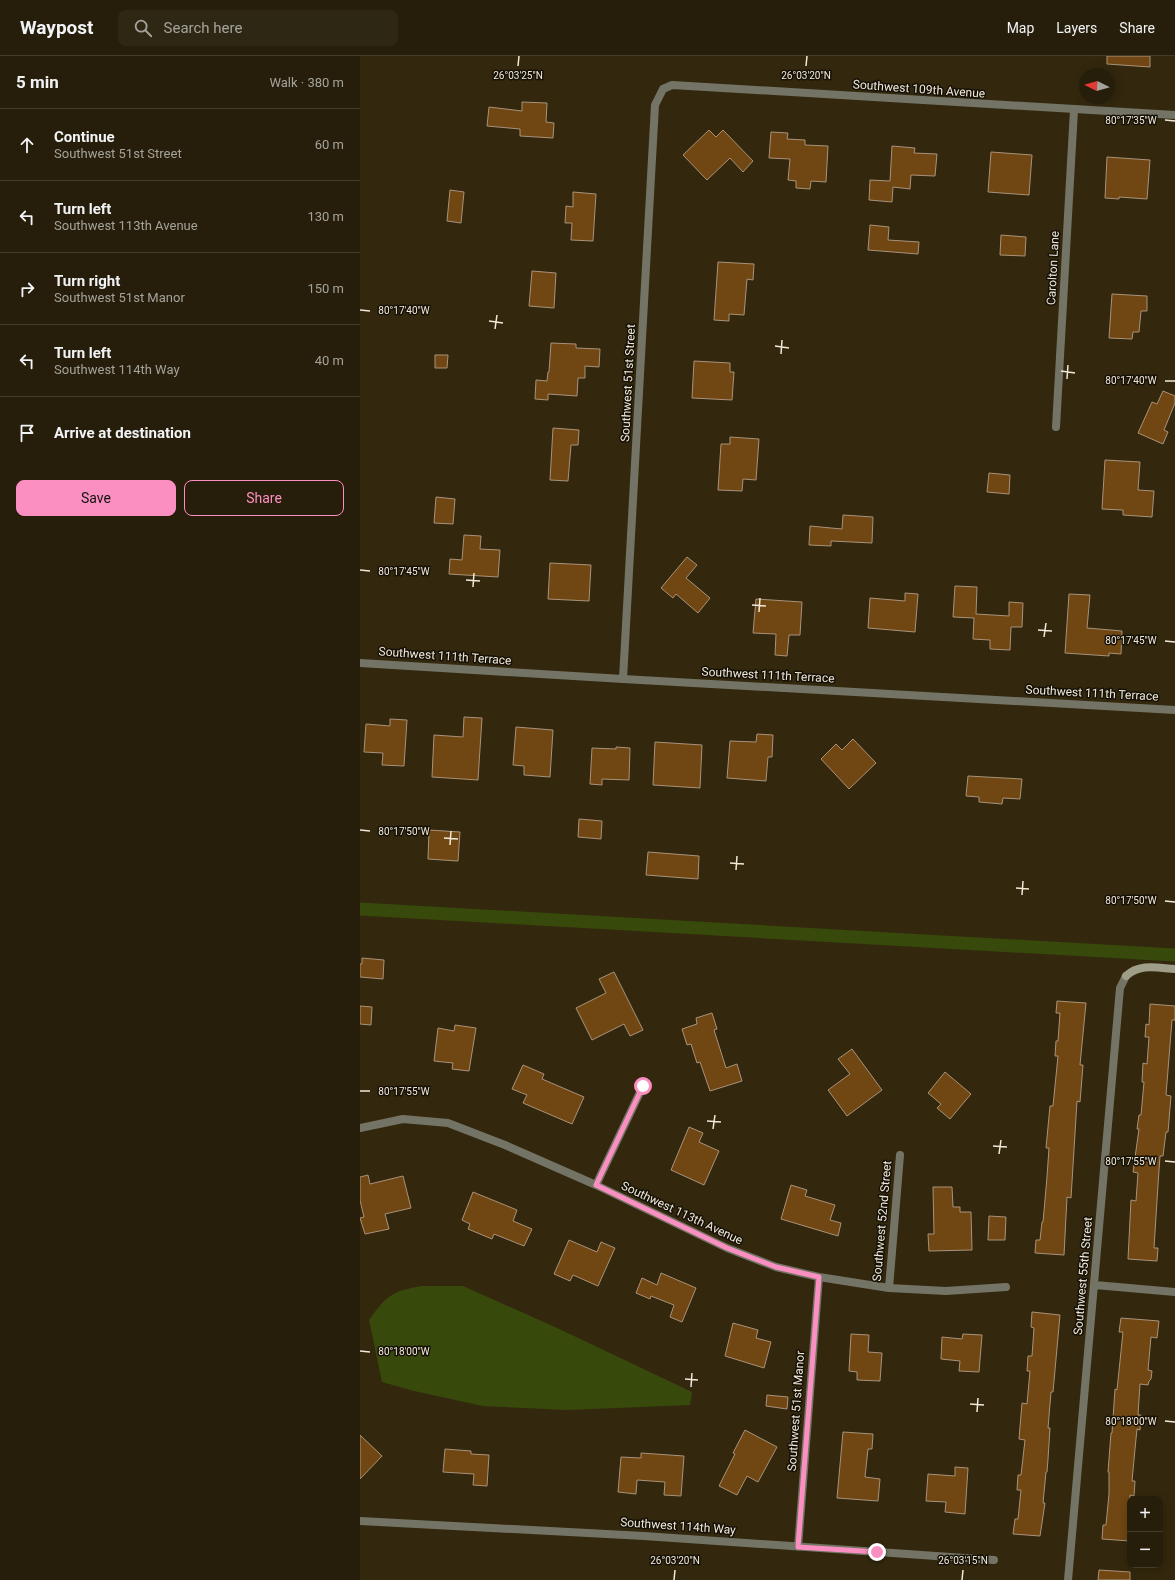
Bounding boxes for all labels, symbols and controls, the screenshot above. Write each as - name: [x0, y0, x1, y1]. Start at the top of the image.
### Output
- search box: [118, 10, 398, 46]
- text: Waypost: [20, 16, 94, 39]
- icon: search: [132, 17, 154, 39]
- text: Search here: [164, 19, 242, 37]
- text: Map: [1007, 20, 1034, 36]
- text: Layers: [1056, 20, 1097, 36]
- text: Share: [1119, 20, 1155, 36]
- north arrow: [1079, 68, 1115, 104]
- text: 26°03'25"N: [493, 70, 543, 81]
- text: 26°03'20"N: [781, 70, 831, 81]
- text: 5 min: [16, 72, 59, 92]
- text: Walk · 380 m: [269, 75, 344, 90]
- street label: Southwest 109th Avenue: [852, 77, 986, 101]
- text: 80°17'35"W: [1105, 115, 1157, 126]
- text: Continue: [54, 128, 115, 146]
- icon: ahead: [16, 134, 38, 156]
- text: 60 m: [315, 137, 344, 152]
- text: Southwest 51st Street: [54, 146, 182, 161]
- text: Turn left: [54, 200, 111, 218]
- icon: left: [16, 206, 38, 228]
- text: 130 m: [307, 209, 344, 224]
- text: Southwest 113th Avenue: [54, 218, 198, 233]
- street label: Carolton Lane: [1044, 231, 1062, 305]
- text: Turn right: [54, 272, 120, 290]
- icon: right: [16, 278, 38, 300]
- text: 150 m: [307, 281, 344, 296]
- text: Southwest 51st Manor: [54, 290, 185, 305]
- text: 80°17'40"W: [378, 305, 430, 316]
- street label: Southwest 51st Street: [618, 324, 638, 442]
- text: Turn left: [54, 344, 111, 362]
- icon: left: [16, 350, 38, 372]
- text: 40 m: [315, 353, 344, 368]
- text: Southwest 114th Way: [54, 362, 180, 377]
- text: 80°17'40"W: [1105, 375, 1157, 386]
- icon: arrive: [16, 422, 38, 444]
- text: Arrive at destination: [54, 424, 191, 442]
- button: Save: [16, 480, 176, 516]
- button: Share: [184, 480, 344, 516]
- text: 80°17'45"W: [378, 566, 430, 577]
- text: 80°17'45"W: [1105, 635, 1157, 646]
- street label: Southwest 111th Terrace: [378, 644, 512, 668]
- street label: Southwest 111th Terrace: [701, 665, 835, 685]
- street label: Southwest 111th Terrace: [1025, 683, 1159, 703]
- text: 80°17'50"W: [378, 826, 430, 837]
- text: 80°17'50"W: [1105, 895, 1157, 906]
- route start: [634, 1077, 652, 1095]
- text: 80°17'55"W: [378, 1086, 430, 1097]
- text: 80°17'55"W: [1105, 1156, 1157, 1167]
- street label: Southwest 52nd Street: [870, 1160, 894, 1282]
- street label: Southwest 113th Avenue: [619, 1179, 745, 1247]
- street label: Southwest 55th Street: [1071, 1216, 1095, 1336]
- text: 80°18'00"W: [378, 1346, 430, 1357]
- street label: Southwest 51st Manor: [785, 1350, 807, 1472]
- text: 80°18'00"W: [1105, 1416, 1157, 1427]
- map controls: [1127, 1496, 1163, 1568]
- button: +: [1127, 1496, 1163, 1532]
- street label: Southwest 114th Way: [620, 1515, 737, 1537]
- button: −: [1127, 1532, 1163, 1568]
- route end: [868, 1543, 886, 1561]
- text: 26°03'20"N: [650, 1555, 700, 1566]
- text: 26°03'15"N: [938, 1555, 988, 1566]

